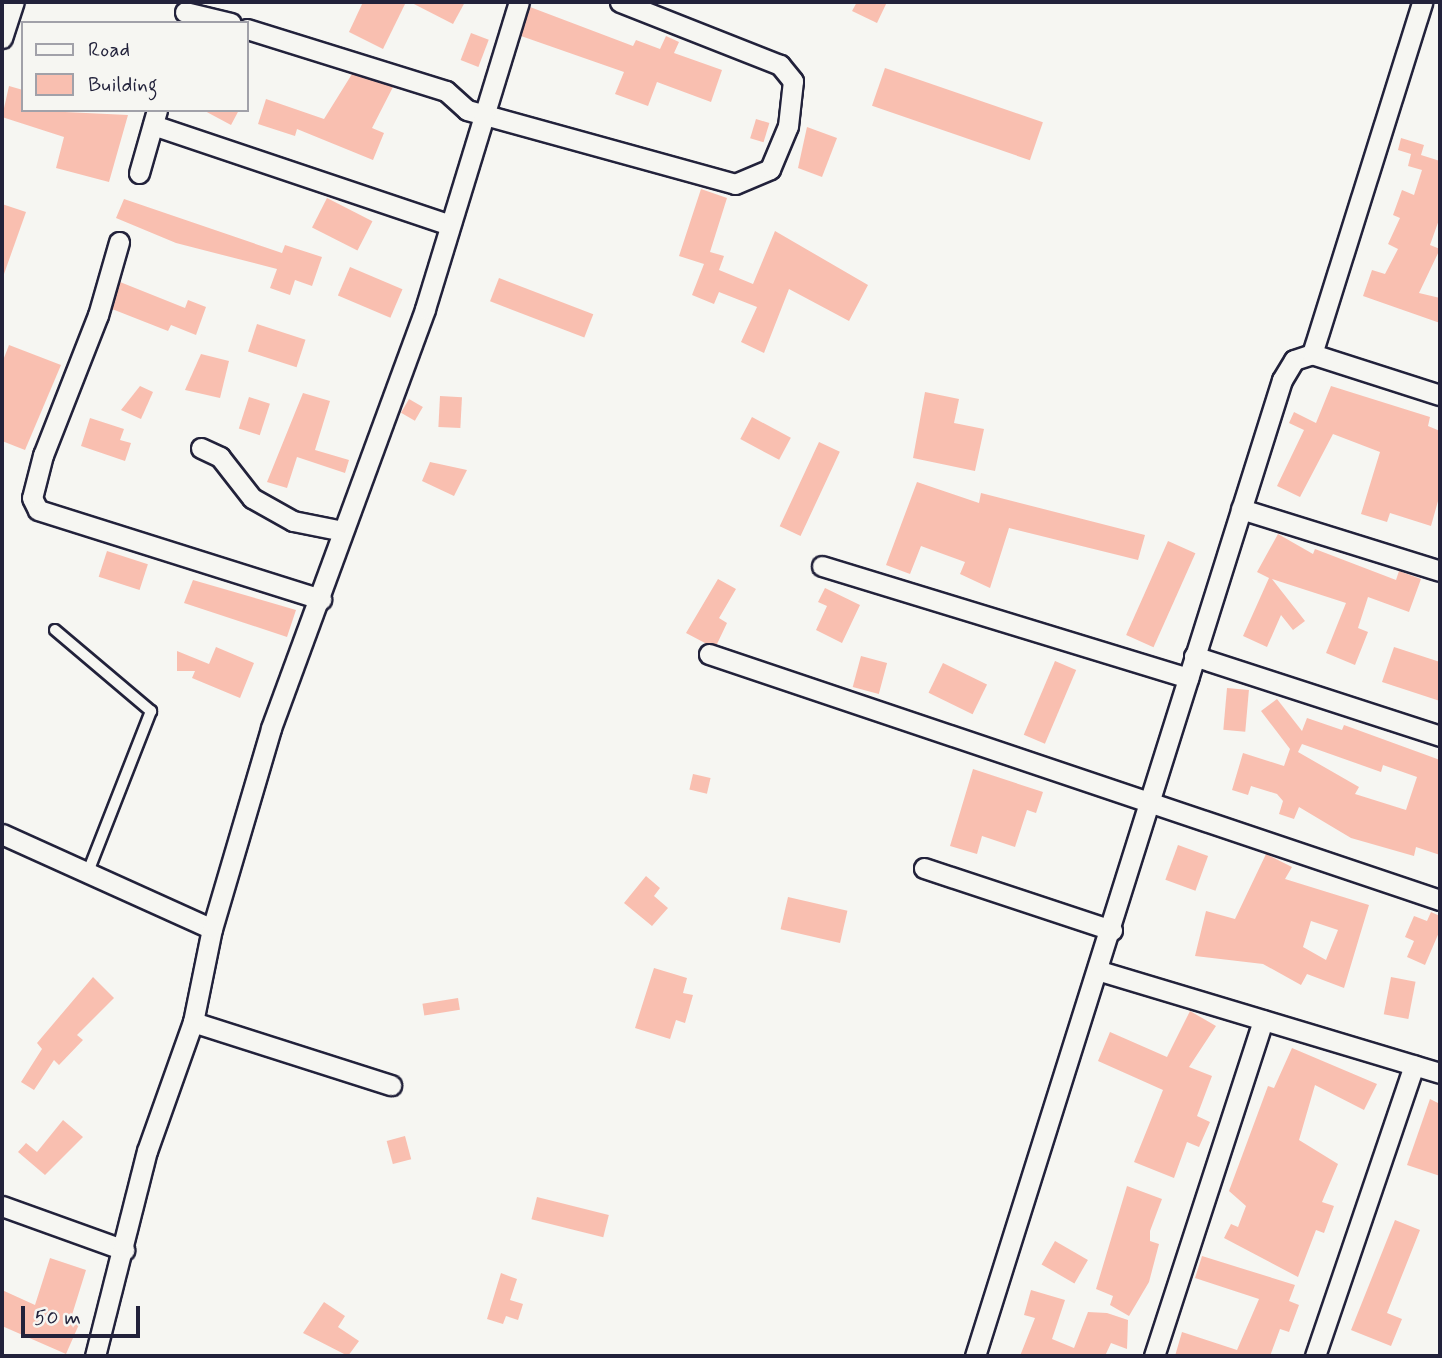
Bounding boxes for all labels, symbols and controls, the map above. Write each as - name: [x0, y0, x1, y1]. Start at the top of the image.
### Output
- legend: [21, 21, 248, 112]
- text: Road: [88, 36, 130, 64]
- text: Building: [88, 71, 158, 99]
- scale bar: [24, 1292, 144, 1336]
- text: 50 m: [34, 1304, 81, 1332]

